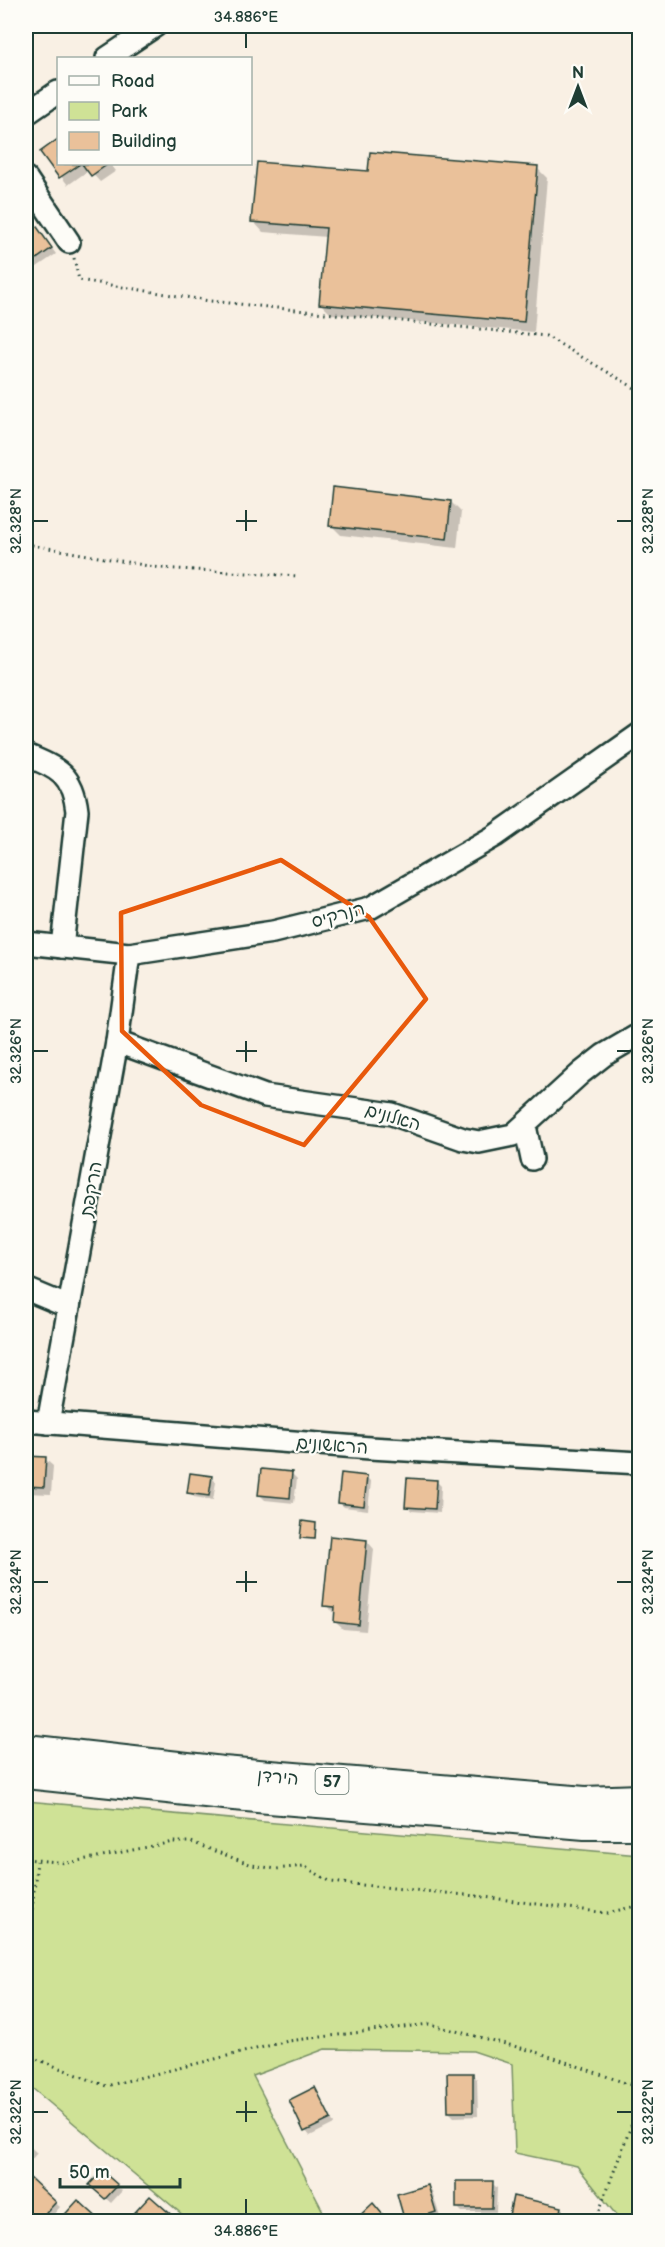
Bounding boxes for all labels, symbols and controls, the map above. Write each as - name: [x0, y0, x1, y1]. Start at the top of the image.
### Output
- text: 34.886°E: [214, 8, 278, 27]
- legend: [57, 57, 252, 165]
- north arrow: [548, 57, 608, 117]
- text: N: [572, 64, 584, 83]
- text: Road: [111, 71, 155, 92]
- text: Park: [111, 101, 147, 122]
- text: Building: [111, 131, 177, 152]
- text: 32.328°N: [7, 488, 26, 554]
- text: 32.328°N: [639, 488, 658, 554]
- street label: הנרקיס: [309, 898, 367, 933]
- text: 32.326°N: [7, 1018, 26, 1084]
- text: 32.326°N: [639, 1018, 658, 1084]
- street label: האלונים: [363, 1100, 423, 1135]
- street label: הרקפת: [76, 1160, 107, 1220]
- street label: הראשונים: [295, 1432, 369, 1459]
- text: 32.324°N: [7, 1549, 26, 1615]
- text: 32.324°N: [639, 1549, 658, 1615]
- street label: הירדן: [256, 1765, 300, 1790]
- road number: 57: [316, 1768, 348, 1794]
- text: 32.322°N: [7, 2079, 26, 2145]
- text: 32.322°N: [639, 2079, 658, 2145]
- scale bar: [60, 2151, 180, 2189]
- text: 50 m: [69, 2162, 110, 2183]
- text: 34.886°E: [214, 2222, 278, 2241]

